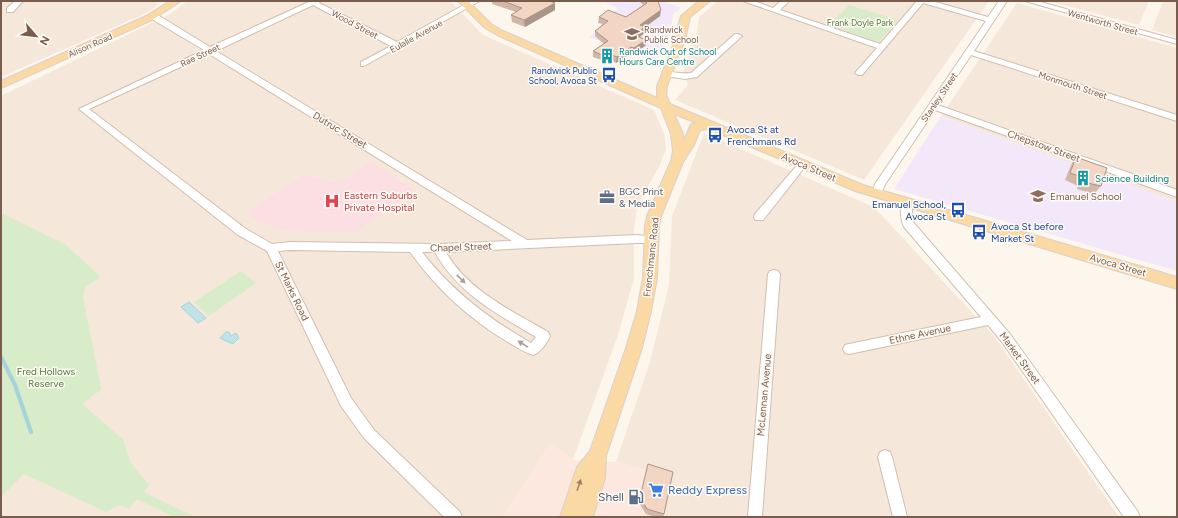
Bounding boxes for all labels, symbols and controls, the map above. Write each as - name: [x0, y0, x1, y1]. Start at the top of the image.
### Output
- street label: Wood Street: [330, 7, 381, 41]
- street label: Wentworth Street: [1067, 7, 1140, 37]
- north arrow: [16, 16, 56, 56]
- street label: Eulalie Avenue: [388, 17, 444, 55]
- park label: Frank Doyle Park: [827, 17, 894, 28]
- place label: Randwick Public School: [644, 24, 698, 45]
- school or university icon: Randwick Public School: [623, 25, 641, 43]
- street label: Alison Road: [66, 30, 114, 60]
- text: N: [37, 34, 52, 47]
- street label: Rae Street: [178, 41, 222, 69]
- place label: Randwick Out of School Hours Care Centre: [619, 46, 716, 67]
- building icon: Randwick Out of School Hours Care Centre: [598, 47, 616, 65]
- place label: Randwick Public School, Avoca St: [529, 65, 598, 86]
- bus stop icon: Randwick Public School, Avoca St: [600, 66, 618, 84]
- street label: Monmouth Street: [1037, 69, 1109, 101]
- street label: Stanley Street: [918, 70, 960, 124]
- street label: Dutruc Street: [310, 109, 370, 151]
- place label: Avoca St at Frenchmans Rd: [727, 123, 796, 148]
- bus stop icon: Avoca St at Frenchmans Rd: [706, 126, 724, 144]
- street label: Chepstow Street: [1006, 127, 1082, 165]
- street label: Avoca Street: [780, 150, 839, 184]
- building icon: Science Building: [1074, 169, 1092, 187]
- place label: Science Building: [1095, 172, 1169, 185]
- place label: BGC Print & Media: [619, 185, 663, 210]
- school or university icon: Emanuel School: [1029, 187, 1047, 205]
- office icon: BGC Print & Media: [598, 188, 616, 206]
- place label: Eastern Suburbs Private Hospital: [344, 189, 418, 214]
- place label: Emanuel School: [1050, 190, 1122, 203]
- hospital icon: Eastern Suburbs Private Hospital: [323, 192, 341, 210]
- place label: Emanuel School, Avoca St: [872, 198, 946, 223]
- bus stop icon: Emanuel School, Avoca St: [949, 201, 967, 219]
- street label: Frenchmans Road: [640, 216, 662, 298]
- place label: Avoca St before Market St: [991, 220, 1064, 245]
- bus stop icon: Avoca St before Market St: [970, 223, 988, 241]
- street label: Chapel Street: [430, 239, 492, 255]
- street label: Avoca Street: [1088, 251, 1148, 279]
- street label: St Marks Road: [272, 259, 312, 323]
- one-way arrow: [456, 274, 466, 284]
- street label: Ethne Avenue: [888, 321, 952, 347]
- street label: Market Street: [997, 329, 1043, 387]
- one-way arrow: [517, 341, 529, 348]
- street label: McLennan Avenue: [754, 353, 774, 437]
- park label: Fred Hollows Reserve: [17, 365, 76, 390]
- one-way arrow: [577, 478, 583, 490]
- supermarket icon: Reddy Express: [647, 481, 665, 499]
- place label: Reddy Express: [668, 483, 747, 497]
- fuel station icon: Shell: [627, 488, 645, 506]
- place label: Shell: [598, 490, 624, 504]

